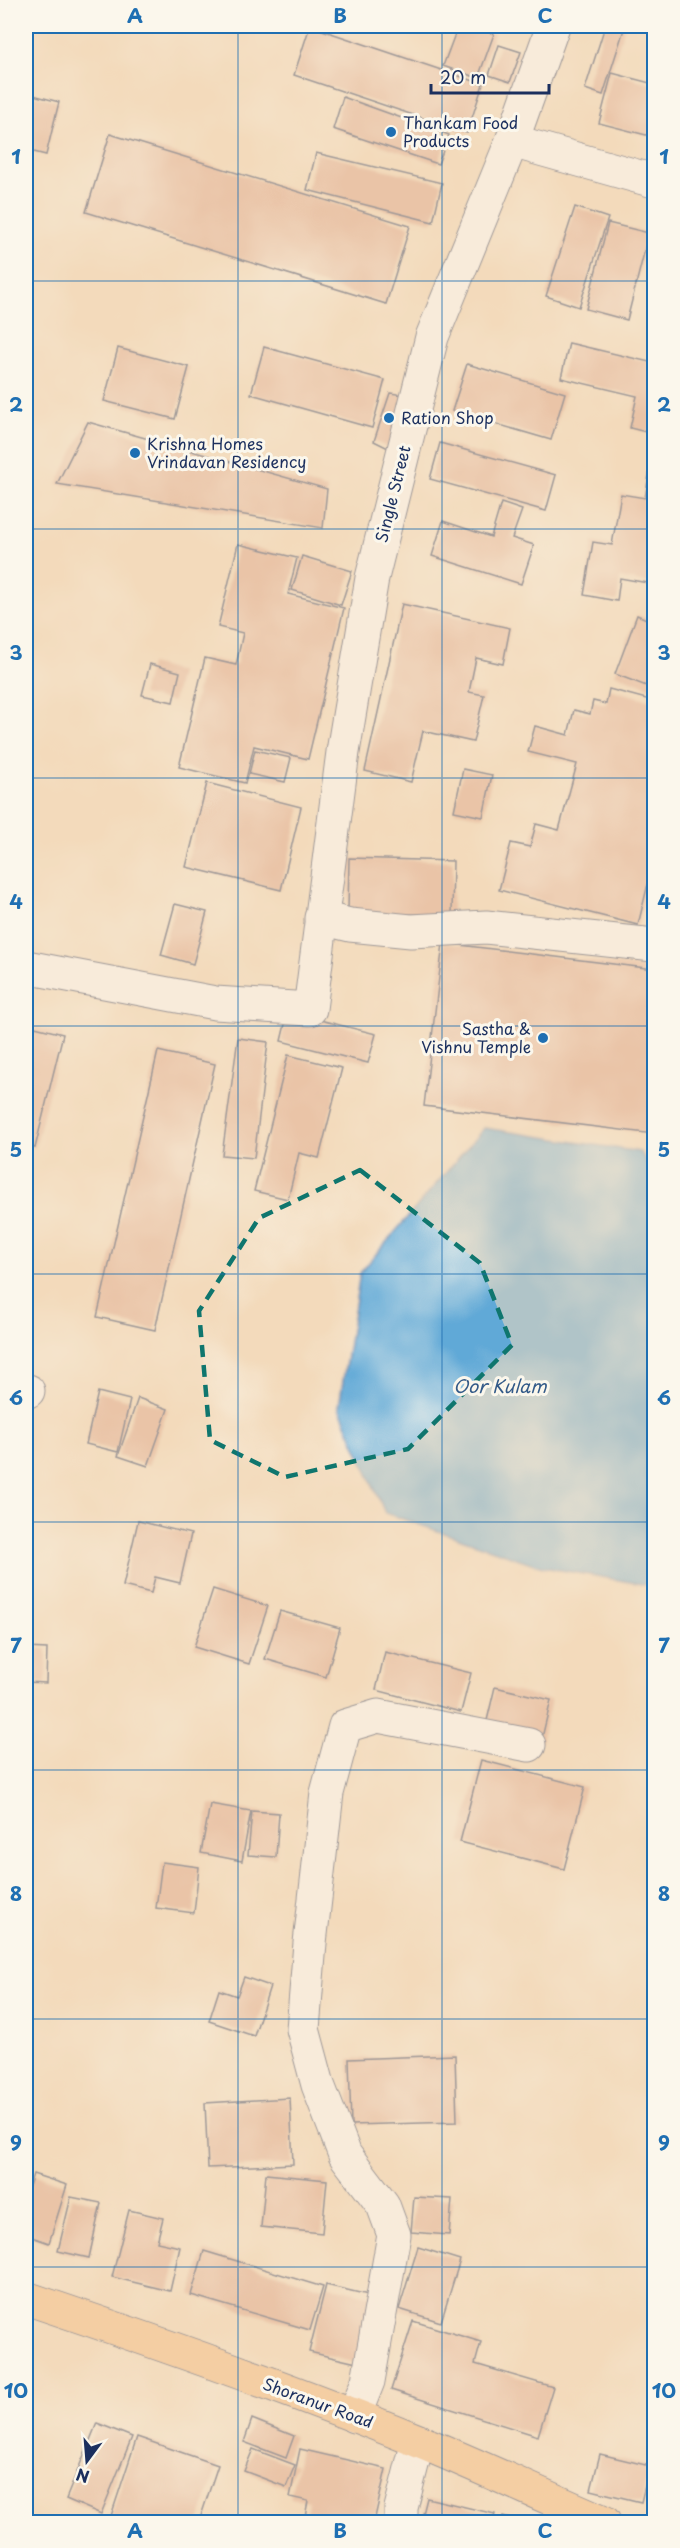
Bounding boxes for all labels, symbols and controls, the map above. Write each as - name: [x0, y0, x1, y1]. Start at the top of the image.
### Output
- text: A: [127, 0, 143, 30]
- text: B: [333, 0, 347, 30]
- text: C: [537, 0, 553, 30]
- scale bar: [431, 57, 550, 95]
- text: 20 m: [440, 63, 486, 90]
- place label: Thankam Food Products: [403, 110, 518, 152]
- marker: Thankam Food Products: [384, 125, 398, 139]
- text: 1: [11, 141, 21, 171]
- text: 1: [659, 141, 669, 171]
- text: 2: [9, 389, 23, 419]
- text: 2: [657, 389, 671, 419]
- place label: Ration Shop: [401, 405, 494, 429]
- marker: Ration Shop: [382, 411, 396, 425]
- place label: Krishna Homes Vrindavan Residency: [147, 431, 306, 473]
- street label: Single Street: [368, 442, 416, 545]
- marker: Krishna Homes Vrindavan Residency: [128, 446, 142, 460]
- text: 3: [9, 637, 23, 667]
- text: 3: [657, 637, 671, 667]
- text: 4: [9, 886, 23, 916]
- text: 4: [657, 886, 671, 916]
- place label: Sastha & Vishnu Temple: [421, 1016, 531, 1058]
- marker: Sastha & Vishnu Temple: [536, 1031, 550, 1045]
- text: 5: [10, 1134, 22, 1164]
- text: 5: [658, 1134, 670, 1164]
- water label: Oor Kulam: [453, 1372, 547, 1399]
- text: 6: [9, 1382, 23, 1412]
- text: 6: [657, 1382, 671, 1412]
- text: 7: [10, 1630, 22, 1660]
- text: 7: [658, 1630, 670, 1660]
- text: 8: [10, 1878, 22, 1908]
- text: 8: [658, 1878, 670, 1908]
- text: 9: [10, 2127, 22, 2157]
- text: 9: [658, 2127, 670, 2157]
- street label: Shoranur Road: [260, 2371, 377, 2433]
- text: 10: [4, 2375, 28, 2405]
- text: 10: [652, 2375, 676, 2405]
- north arrow: [57, 2431, 117, 2491]
- text: N: [73, 2463, 92, 2490]
- text: A: [127, 2515, 143, 2545]
- text: B: [333, 2515, 347, 2545]
- text: C: [537, 2515, 553, 2545]

